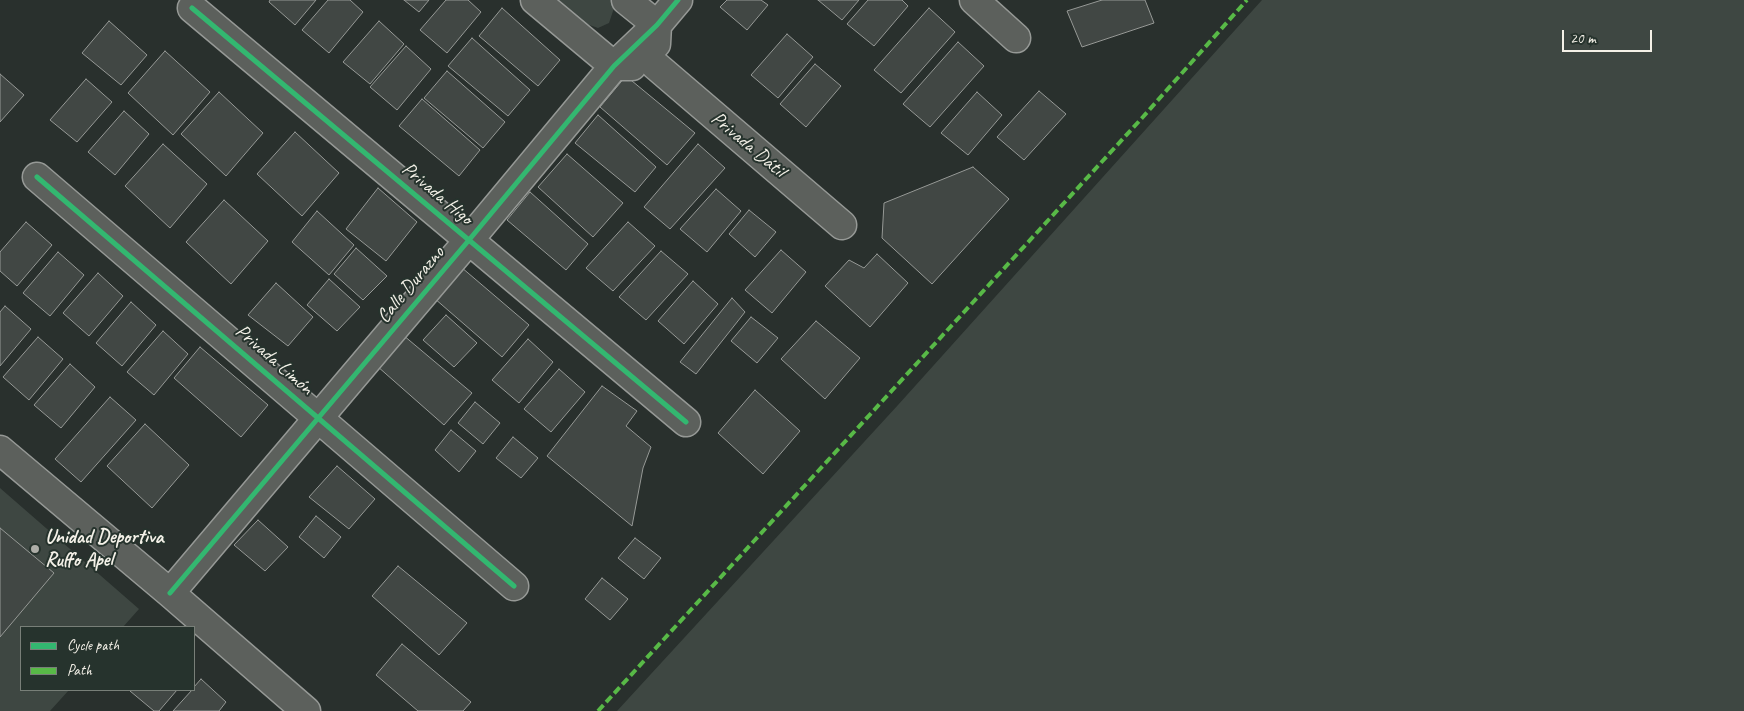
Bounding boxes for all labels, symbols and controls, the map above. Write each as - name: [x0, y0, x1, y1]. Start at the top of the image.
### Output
- scale bar: [1564, 20, 1654, 52]
- text: 20 m: [1570, 29, 1596, 48]
- street label: Privada Dátil: [706, 107, 790, 183]
- street label: Privada Higo: [397, 157, 477, 231]
- street label: Calle Durazno: [372, 242, 450, 328]
- street label: Privada Limón: [230, 320, 318, 400]
- place label: Unidad Deportiva Ruffo Apel: [45, 526, 163, 573]
- marker: Unidad Deportiva Ruffo Apel: [29, 543, 41, 555]
- legend: [20, 626, 195, 691]
- text: Cycle path: [67, 636, 119, 655]
- text: Path: [67, 661, 92, 680]

